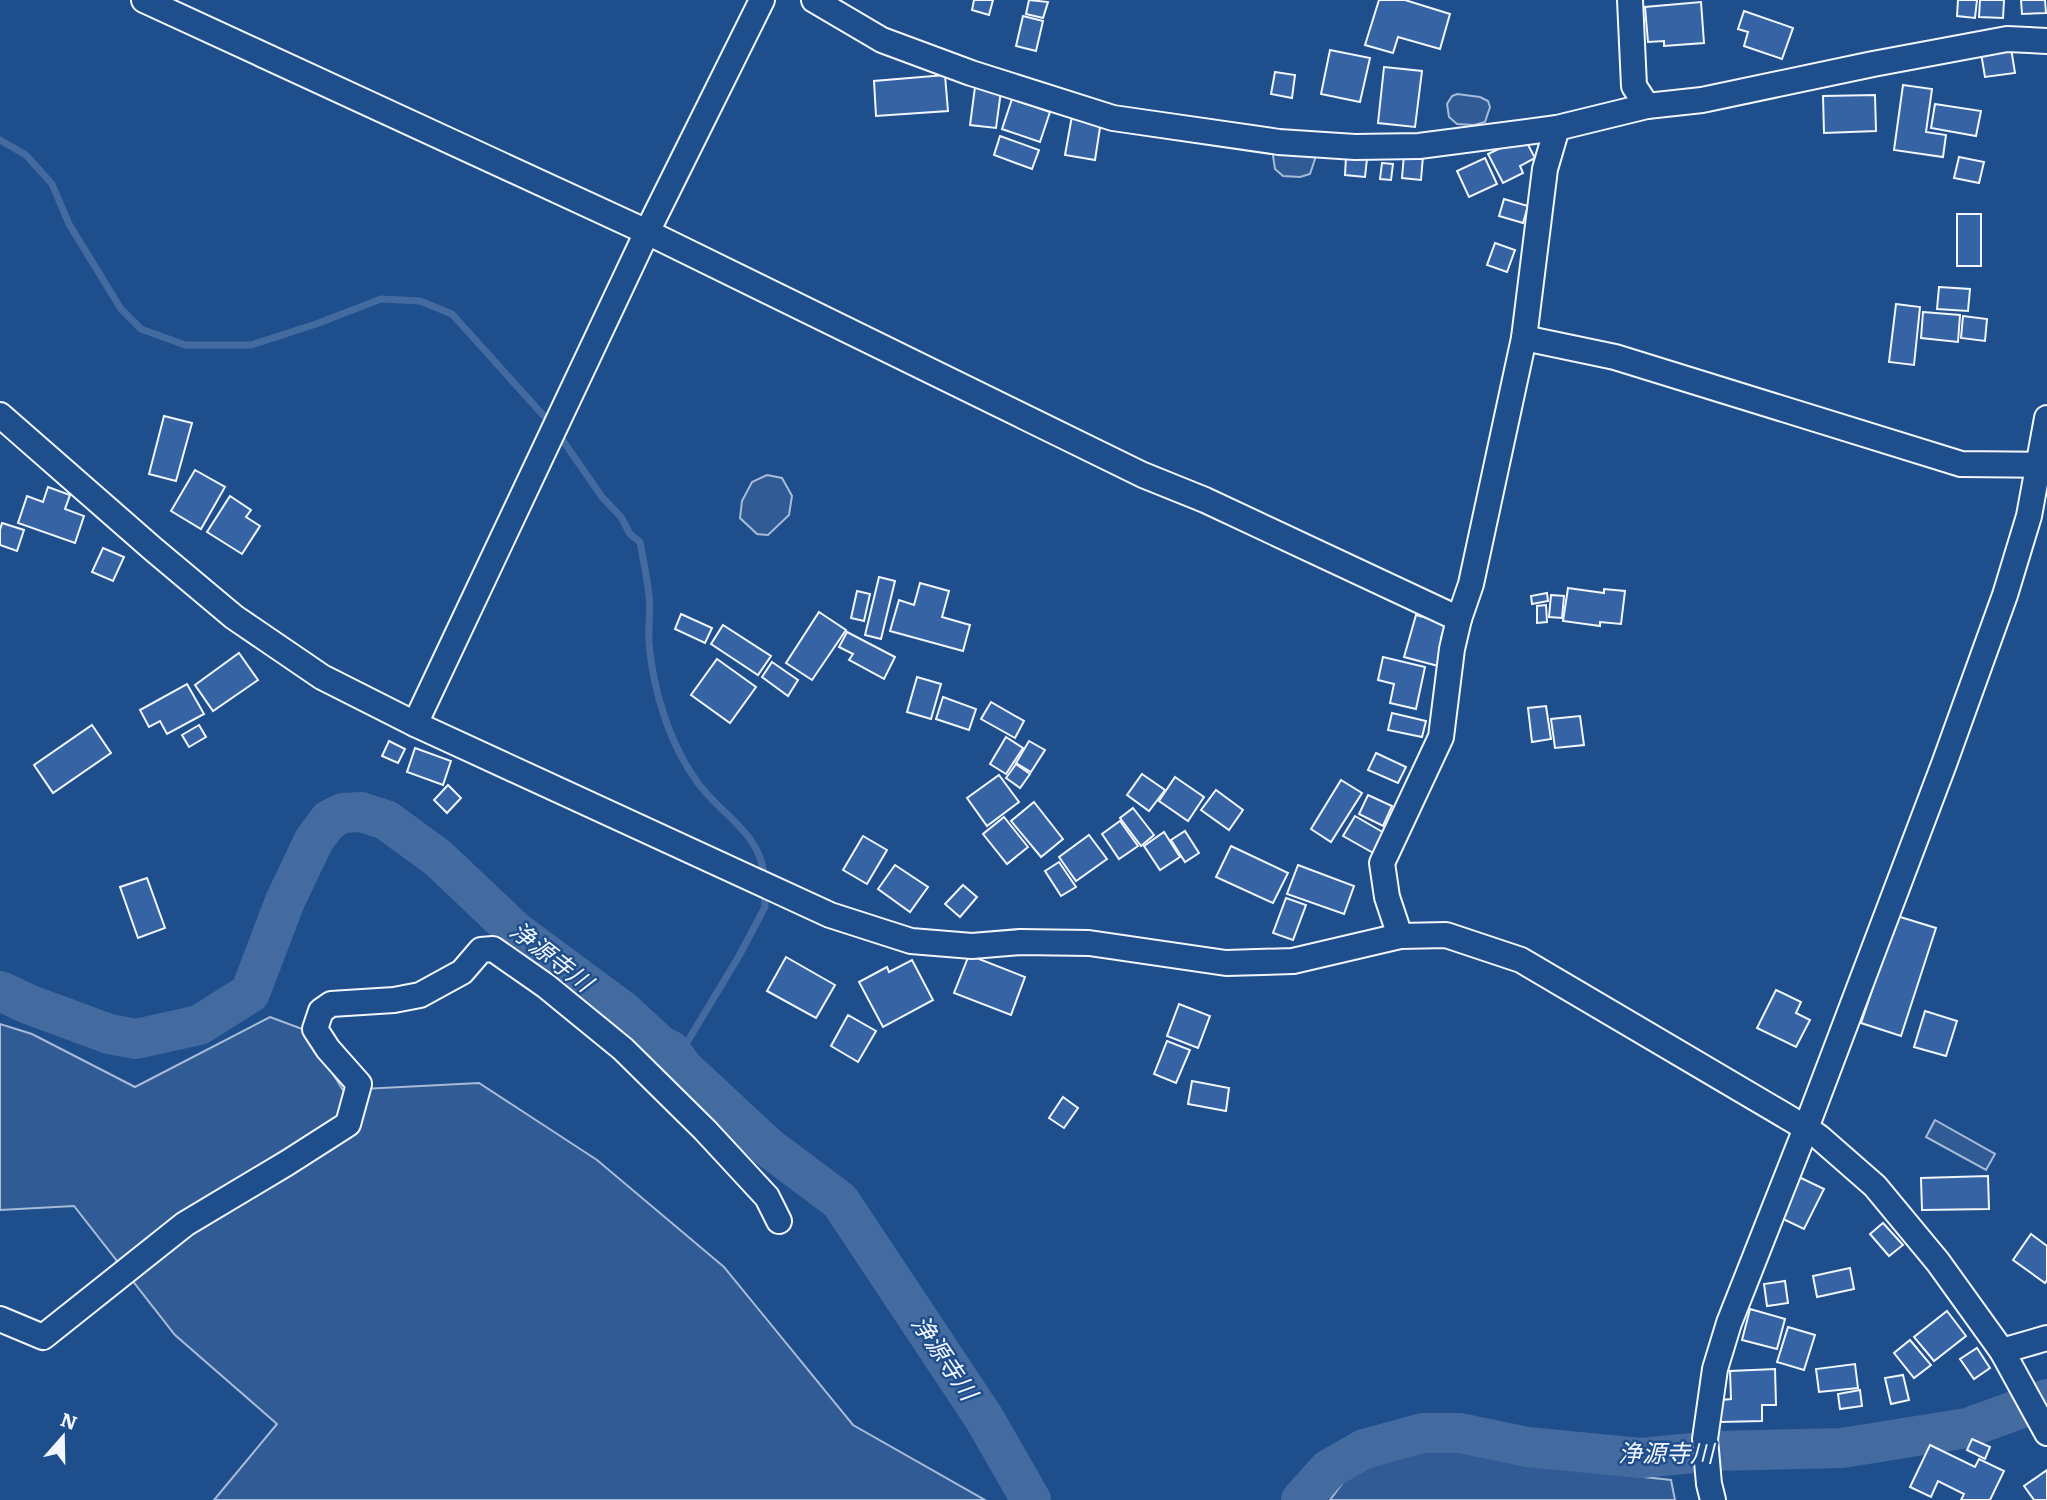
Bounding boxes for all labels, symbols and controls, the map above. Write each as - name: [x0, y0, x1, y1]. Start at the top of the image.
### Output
- water label: 浄源寺川: [504, 912, 604, 1000]
- water label: 浄源寺川: [905, 1307, 989, 1409]
- north arrow: [28, 1402, 98, 1472]
- text: N: [57, 1404, 81, 1436]
- water label: 浄源寺川: [1618, 1434, 1717, 1469]

